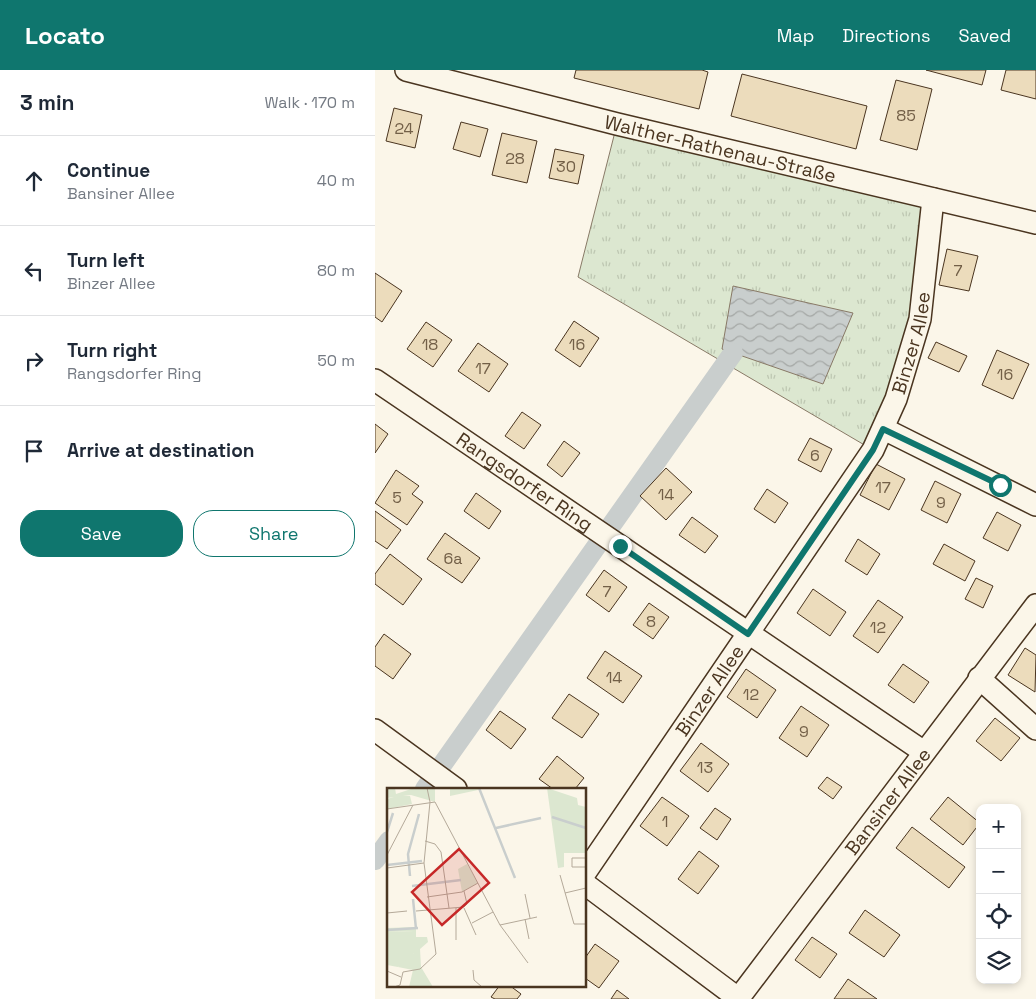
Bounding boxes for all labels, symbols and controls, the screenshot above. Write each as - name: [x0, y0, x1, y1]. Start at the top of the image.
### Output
- text: Locato: [25, 20, 105, 51]
- text: Map: [777, 24, 814, 47]
- text: Directions: [842, 24, 931, 47]
- text: Saved: [959, 24, 1011, 47]
- text: 3 min: [20, 89, 75, 116]
- text: Walk · 170 m: [265, 92, 355, 113]
- house number: 85: [896, 105, 916, 126]
- street label: Walther-Rathenau-Straße: [602, 109, 838, 188]
- house number: 24: [394, 118, 414, 139]
- house number: 28: [505, 148, 525, 169]
- house number: 30: [556, 156, 576, 177]
- text: Continue: [67, 158, 150, 183]
- icon: ahead: [20, 167, 48, 195]
- text: 40 m: [317, 170, 355, 191]
- text: Bansiner Allee: [67, 183, 175, 204]
- text: Turn left: [67, 248, 145, 273]
- icon: left: [20, 257, 48, 285]
- text: 80 m: [317, 260, 355, 281]
- house number: 7: [953, 260, 963, 281]
- text: Binzer Allee: [67, 273, 156, 294]
- street label: Binzer Allee: [886, 290, 936, 397]
- house number: 18: [422, 334, 438, 355]
- house number: 16: [569, 334, 585, 355]
- text: Turn right: [67, 338, 157, 363]
- icon: right: [20, 347, 48, 375]
- text: 50 m: [317, 350, 355, 371]
- house number: 17: [475, 358, 491, 379]
- text: Rangsdorfer Ring: [67, 363, 201, 384]
- house number: 16: [997, 364, 1013, 385]
- street label: Rangsdorfer Ring: [451, 427, 598, 537]
- icon: arrive: [20, 437, 48, 465]
- text: Arrive at destination: [67, 438, 255, 463]
- house number: 6: [810, 445, 820, 466]
- route start: [989, 474, 1012, 497]
- house number: 17: [875, 477, 891, 498]
- house number: 14: [658, 484, 674, 505]
- house number: 5: [392, 487, 402, 508]
- house number: 9: [936, 492, 946, 513]
- button: Save: [20, 510, 183, 557]
- button: Share: [193, 510, 355, 557]
- route end: [609, 535, 632, 558]
- house number: 6a: [444, 548, 463, 569]
- house number: 7: [602, 581, 612, 602]
- house number: 8: [646, 611, 656, 632]
- house number: 12: [870, 617, 886, 638]
- street label: Binzer Allee: [670, 640, 750, 741]
- house number: 14: [606, 667, 622, 688]
- house number: 12: [743, 684, 759, 705]
- house number: 9: [799, 721, 809, 742]
- street label: Bansiner Allee: [839, 743, 937, 860]
- house number: 13: [697, 757, 713, 778]
- inset map: [387, 788, 586, 986]
- map controls: [976, 804, 1021, 984]
- button: +: [976, 804, 1021, 849]
- house number: 1: [662, 811, 668, 832]
- button: −: [976, 849, 1021, 894]
- button: locate: [976, 894, 1021, 939]
- button: layers: [976, 939, 1021, 984]

